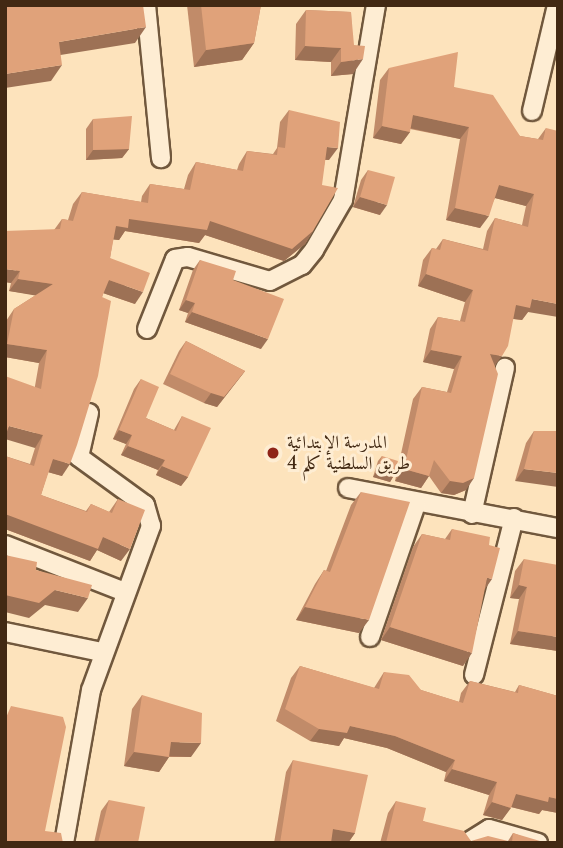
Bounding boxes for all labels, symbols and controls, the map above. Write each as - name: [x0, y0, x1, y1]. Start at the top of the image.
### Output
- place label: المدرسة الإبتدائية طريق السلطنية كلم 4: [287, 432, 410, 474]
- marker: المدرسة الإبتدائية طريق السلطنية كلم 4: [265, 445, 281, 461]

